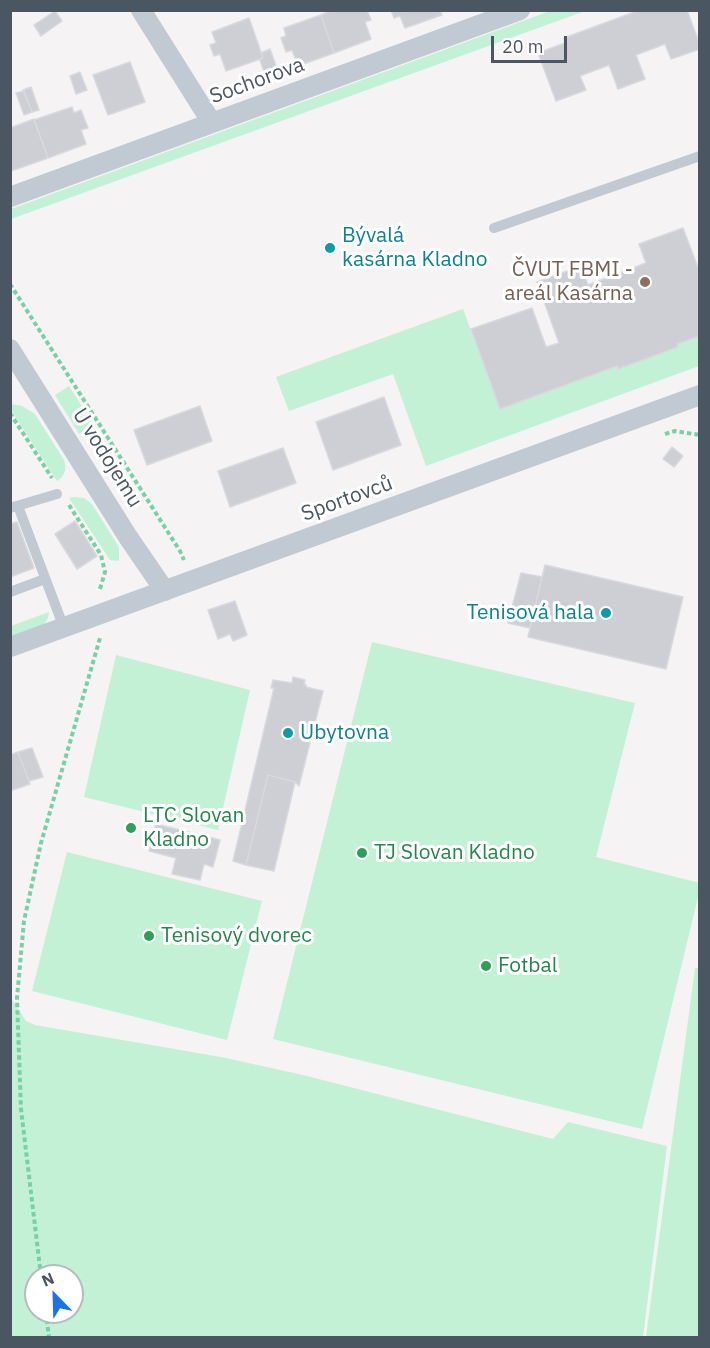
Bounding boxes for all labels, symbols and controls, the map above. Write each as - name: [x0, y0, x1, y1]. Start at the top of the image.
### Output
- scale bar: [494, 24, 570, 62]
- text: 20 m: [502, 35, 544, 58]
- street label: Sochorova: [206, 52, 308, 110]
- place label: Bývalá kasárna Kladno: [342, 223, 488, 273]
- marker: Bývalá kasárna Kladno: [323, 241, 337, 255]
- place label: ČVUT FBMI - areál Kasárna: [504, 257, 633, 307]
- marker: ČVUT FBMI - areál Kasárna: [638, 275, 652, 289]
- street label: U vodojemu: [67, 404, 147, 512]
- street label: Sportovců: [298, 471, 396, 527]
- place label: Tenisová hala: [466, 600, 594, 626]
- marker: Tenisová hala: [599, 606, 613, 620]
- place label: Ubytovna: [300, 720, 389, 746]
- marker: Ubytovna: [281, 726, 295, 740]
- place label: LTC Slovan Kladno: [143, 803, 244, 853]
- marker: LTC Slovan Kladno: [124, 821, 138, 835]
- place label: TJ Slovan Kladno: [374, 840, 535, 866]
- marker: TJ Slovan Kladno: [355, 846, 369, 860]
- place label: Tenisový dvorec: [161, 923, 312, 949]
- marker: Tenisový dvorec: [142, 929, 156, 943]
- place label: Fotbal: [498, 953, 557, 979]
- marker: Fotbal: [479, 959, 493, 973]
- north arrow: [24, 1264, 84, 1324]
- text: N: [39, 1268, 57, 1291]

